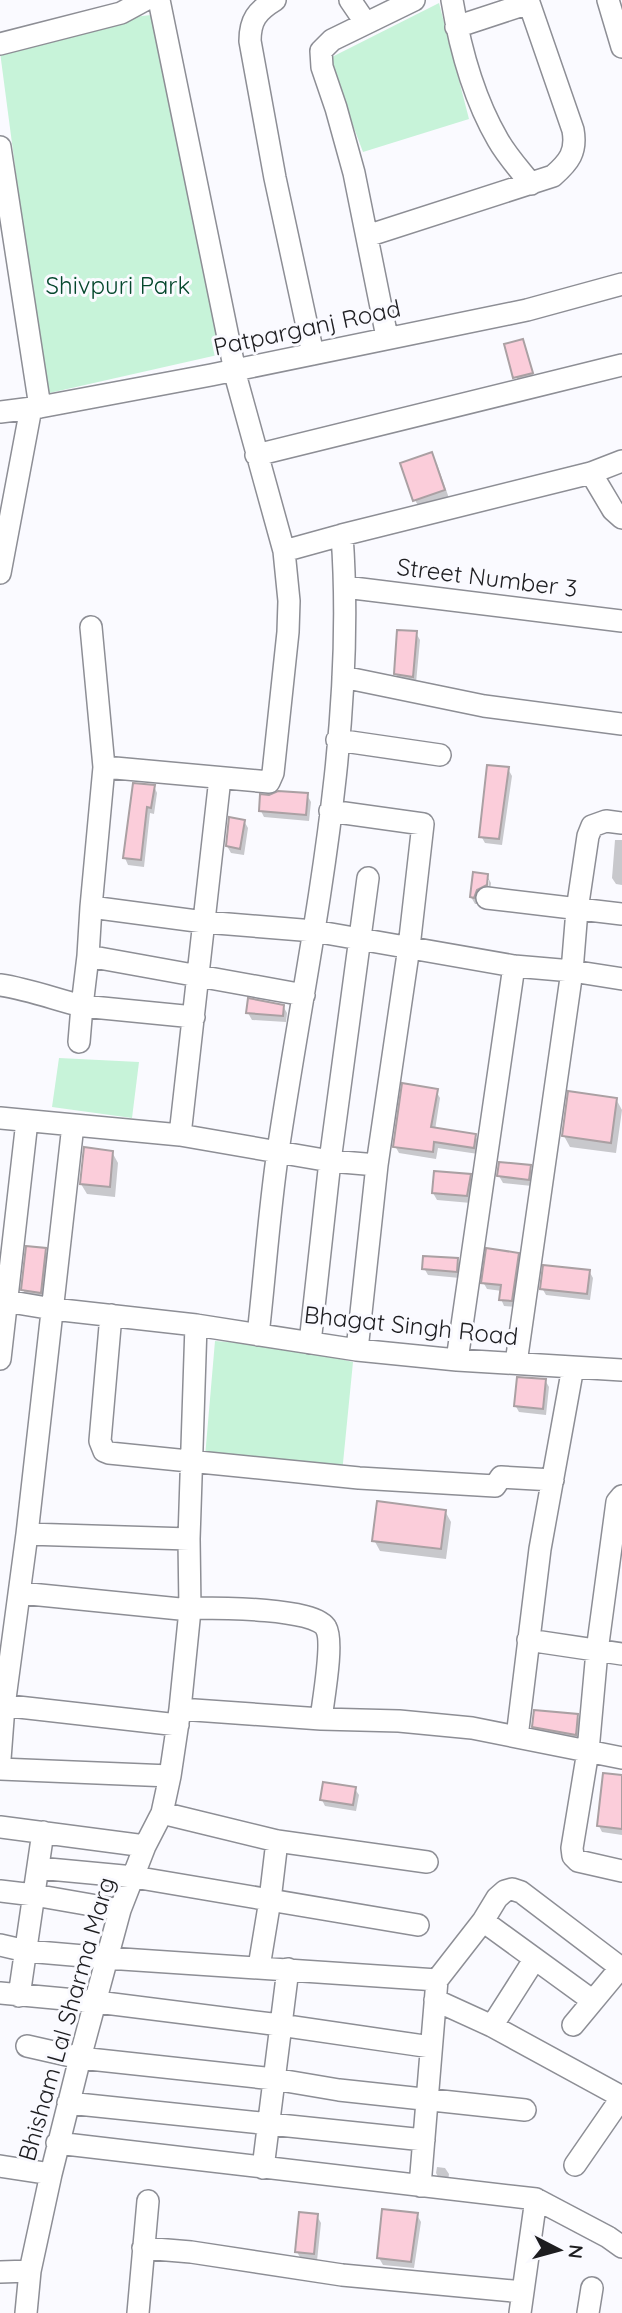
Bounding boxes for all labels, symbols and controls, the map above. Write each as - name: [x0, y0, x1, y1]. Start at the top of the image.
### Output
- park label: Shivpuri Park: [46, 270, 190, 300]
- street label: Patparganj Road: [210, 293, 403, 362]
- street label: Street Number 3: [395, 551, 579, 603]
- street label: Bhagat Singh Road: [303, 1299, 520, 1351]
- street label: Bhisham Lal Sharma Marg: [11, 1873, 121, 2164]
- north arrow: [524, 2215, 594, 2285]
- text: N: [563, 2244, 589, 2260]

